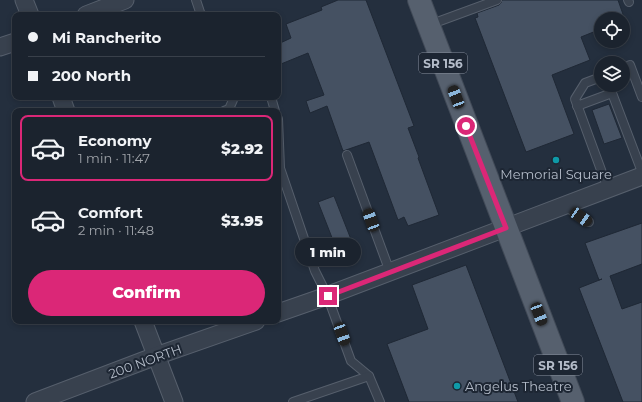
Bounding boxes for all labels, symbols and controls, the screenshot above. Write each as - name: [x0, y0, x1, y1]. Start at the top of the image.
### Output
- map controls: [594, 12, 630, 92]
- button: locate: [594, 12, 630, 48]
- text: Mi Rancherito: [52, 28, 161, 47]
- road number: SR 156: [419, 53, 467, 73]
- button: layers: [594, 56, 630, 92]
- text: 200 North: [52, 66, 131, 85]
- car: [446, 84, 466, 110]
- route start: [457, 117, 475, 135]
- icon: car: [30, 130, 66, 166]
- text: Economy: [78, 131, 151, 150]
- text: $2.92: [221, 139, 263, 158]
- text: 1 min · 11:47: [78, 150, 150, 166]
- marker: Memorial Square: [551, 155, 561, 165]
- place label: Memorial Square: [500, 166, 612, 182]
- icon: car: [30, 202, 66, 238]
- text: Comfort: [78, 203, 143, 222]
- car: [568, 205, 594, 229]
- car: [361, 207, 381, 233]
- text: $3.95: [221, 211, 263, 230]
- text: 2 min · 11:48: [78, 222, 154, 238]
- callout: 1 min: [295, 238, 361, 266]
- text: 1 min: [310, 244, 346, 260]
- button: Confirm: [28, 270, 265, 316]
- route end: [319, 287, 337, 305]
- car: [529, 301, 549, 327]
- car: [332, 321, 352, 347]
- street label: 200 NORTH: [106, 340, 184, 382]
- road number: SR 156: [534, 355, 582, 375]
- place label: Angelus Theatre: [465, 378, 572, 394]
- marker: Angelus Theatre: [452, 381, 462, 391]

